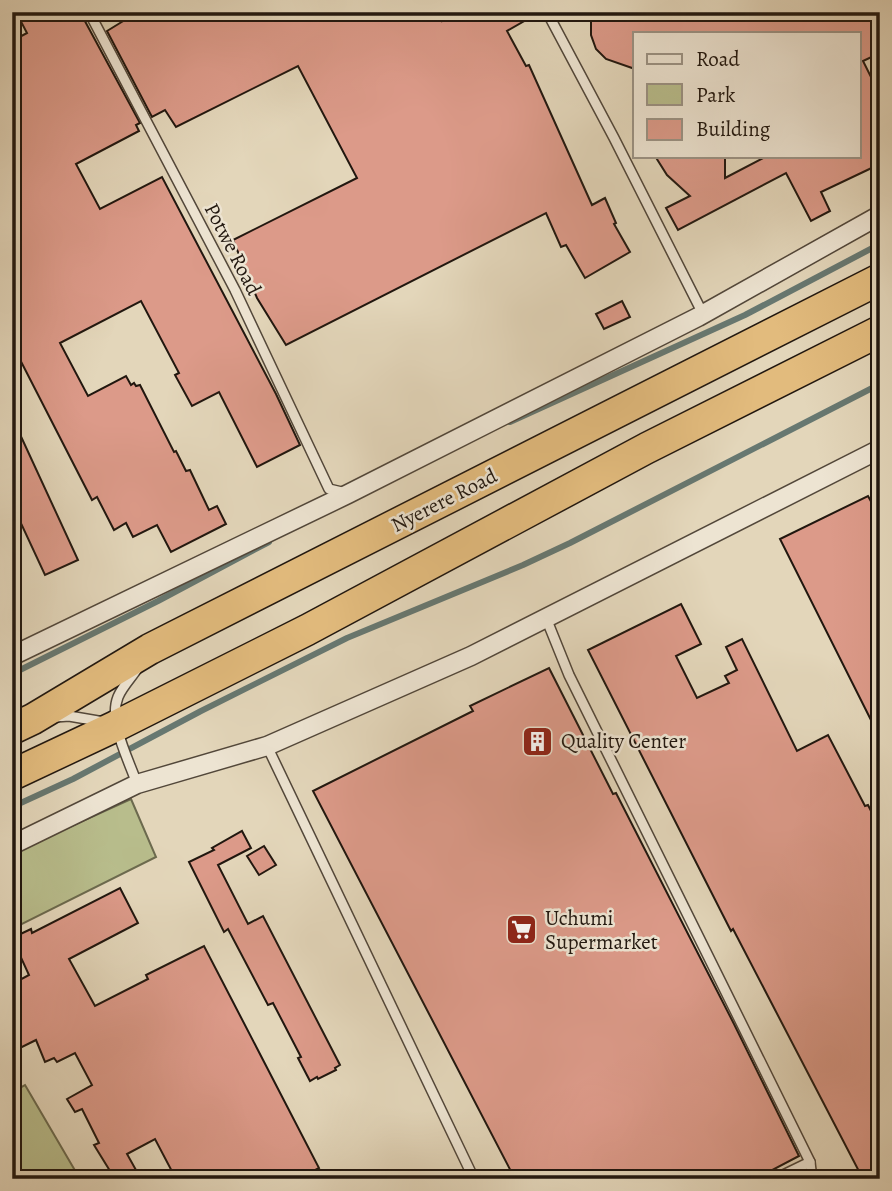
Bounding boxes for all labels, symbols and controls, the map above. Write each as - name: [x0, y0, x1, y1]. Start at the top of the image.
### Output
- legend: [633, 32, 860, 158]
- text: Road: [696, 45, 740, 73]
- text: Park: [696, 81, 736, 109]
- text: Building: [696, 115, 771, 143]
- street label: Potwe Road: [198, 198, 268, 300]
- street label: Nyerere Road: [386, 461, 502, 539]
- building icon: Quality Center: [521, 724, 555, 758]
- place label: Quality Center: [561, 727, 686, 755]
- place label: Uchumi Supermarket: [545, 904, 658, 956]
- supermarket icon: Uchumi Supermarket: [505, 913, 539, 947]

